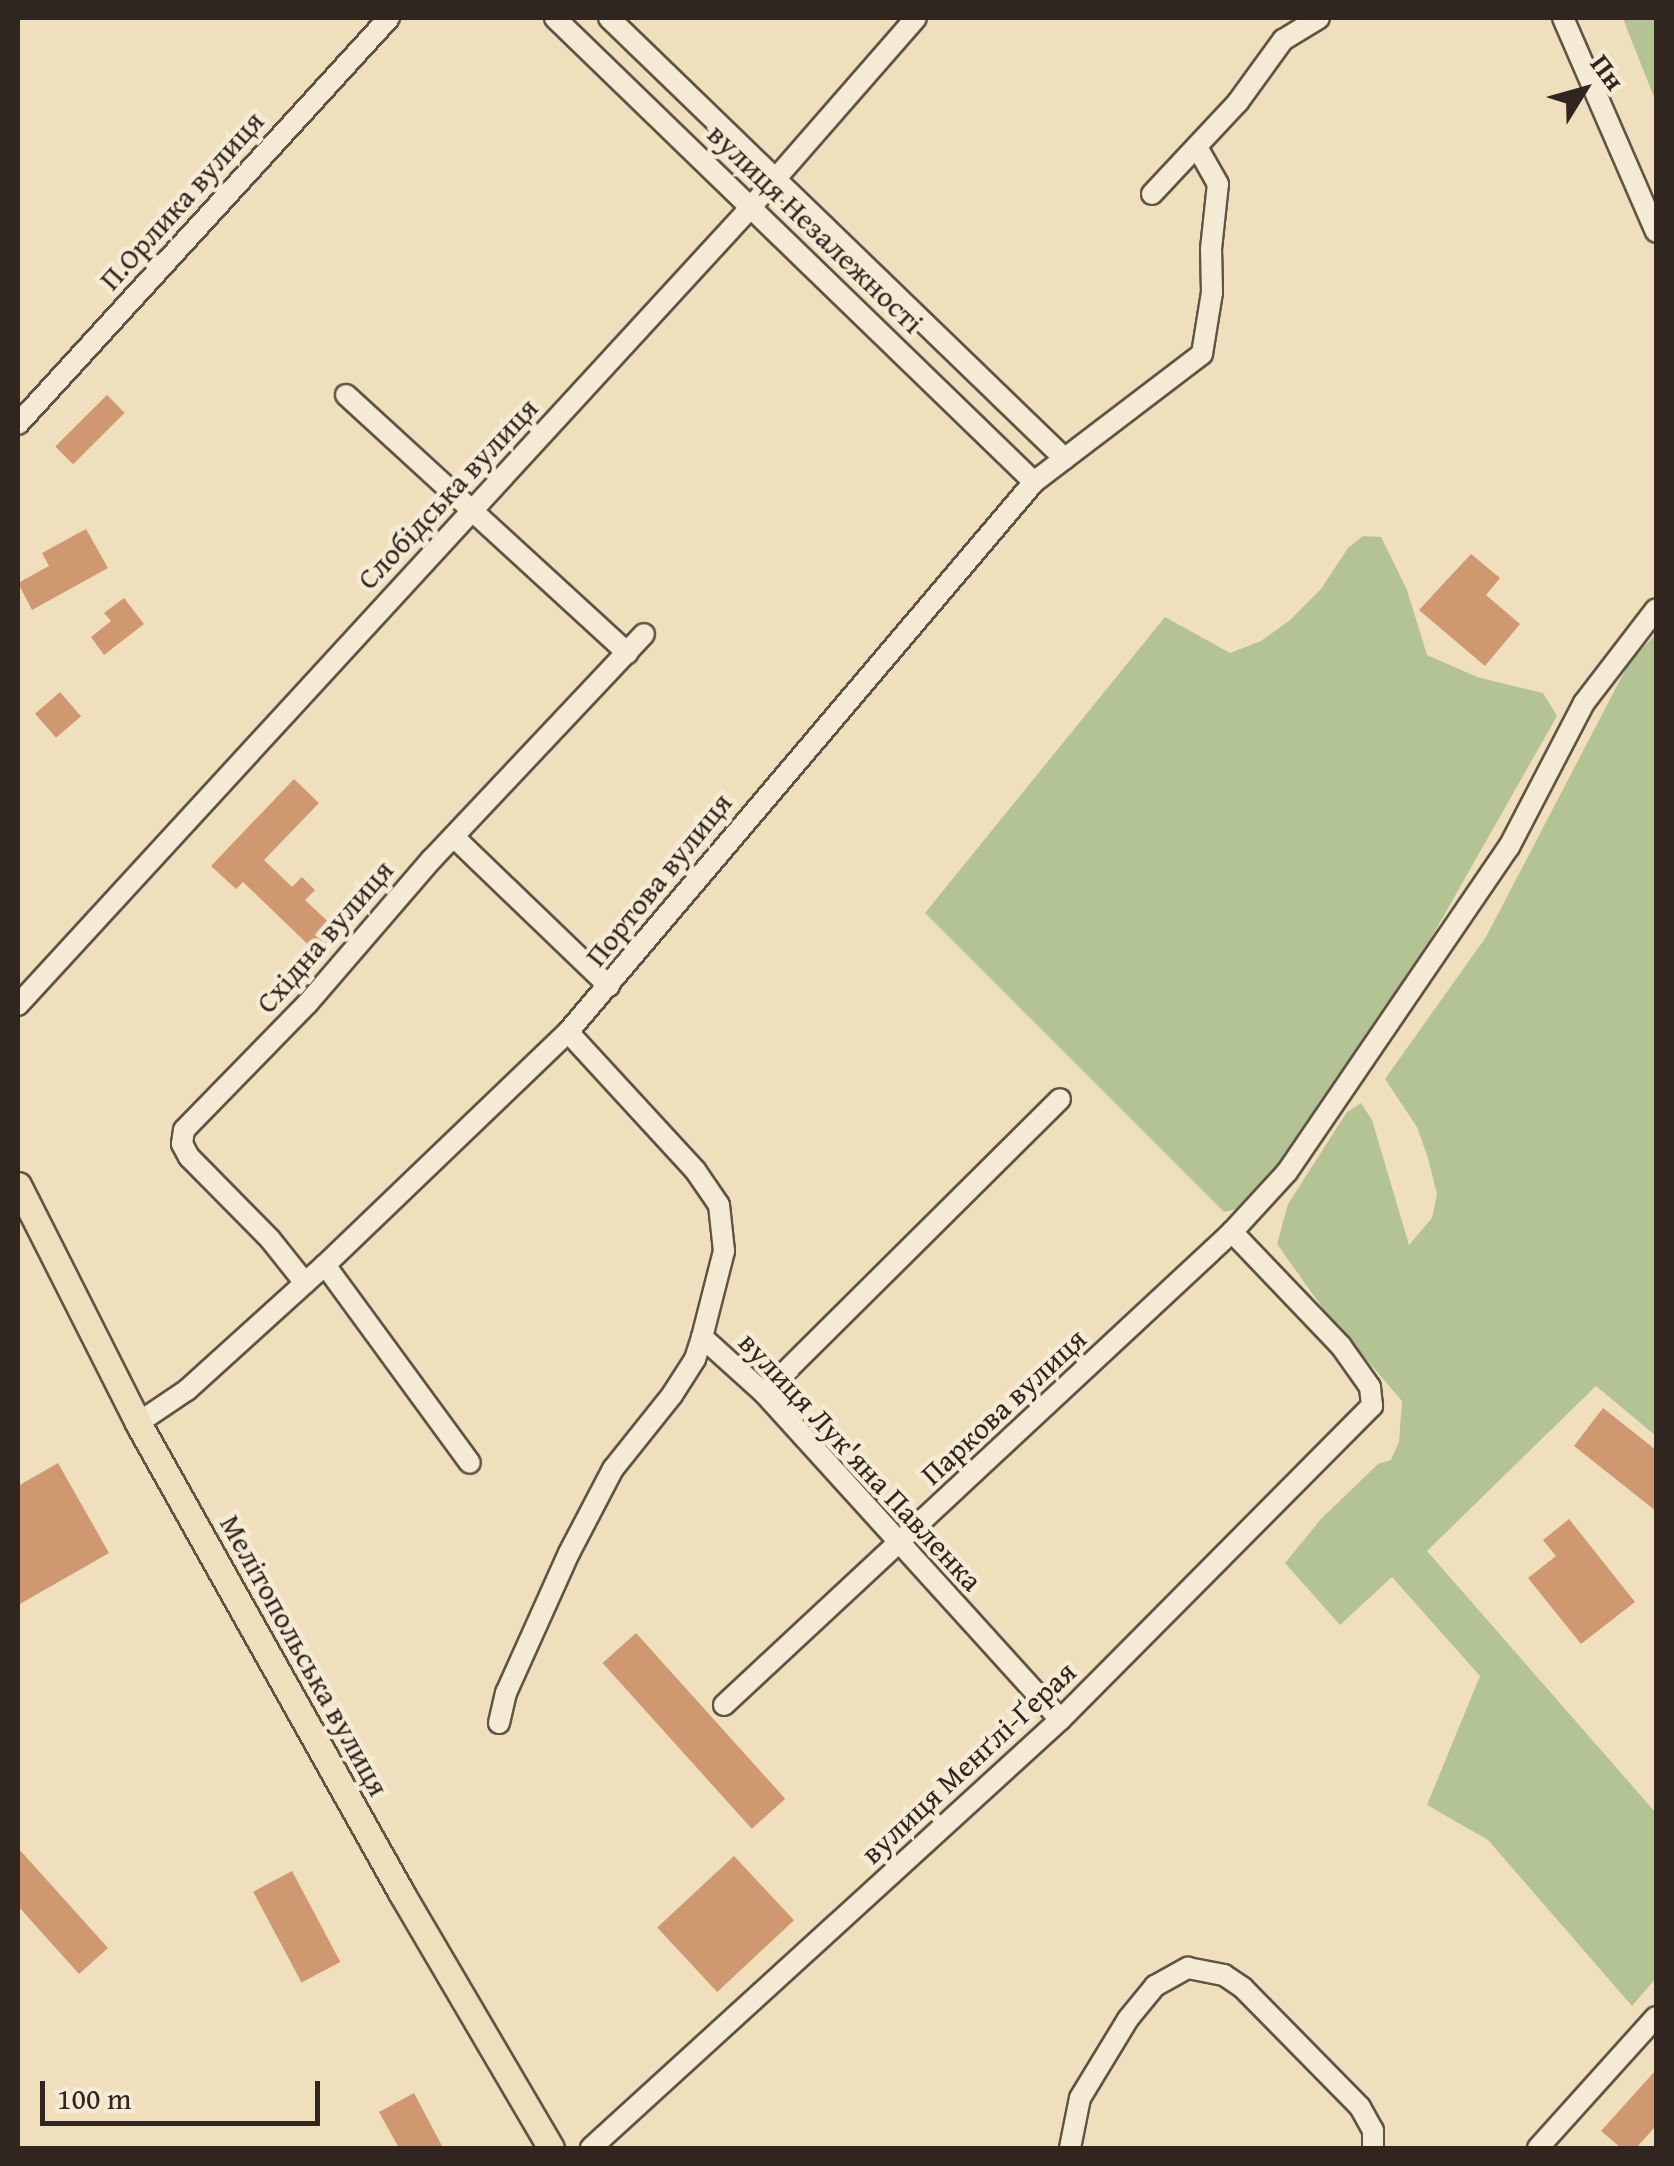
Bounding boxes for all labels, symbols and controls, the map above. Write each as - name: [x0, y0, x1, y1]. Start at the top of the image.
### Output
- north arrow: [1534, 40, 1634, 140]
- text: Пн: [1581, 45, 1636, 98]
- street label: П.Орлика вулиця: [91, 103, 271, 297]
- street label: вулиця Незалежності: [701, 116, 931, 340]
- street label: Слобідська вулиця: [349, 390, 545, 596]
- street label: Портова вулиця: [577, 785, 739, 973]
- street label: Східна вулиця: [248, 852, 400, 1020]
- street label: Паркова вулиця: [913, 1320, 1093, 1492]
- street label: вулиця Лук'яна Павленка: [732, 1324, 990, 1598]
- street label: Мелітопольська вулиця: [213, 1508, 397, 1802]
- street label: вулиця Менґлі-Ґерая: [853, 1653, 1083, 1871]
- scale bar: [45, 2061, 325, 2123]
- text: 100 m: [57, 2076, 131, 2120]

